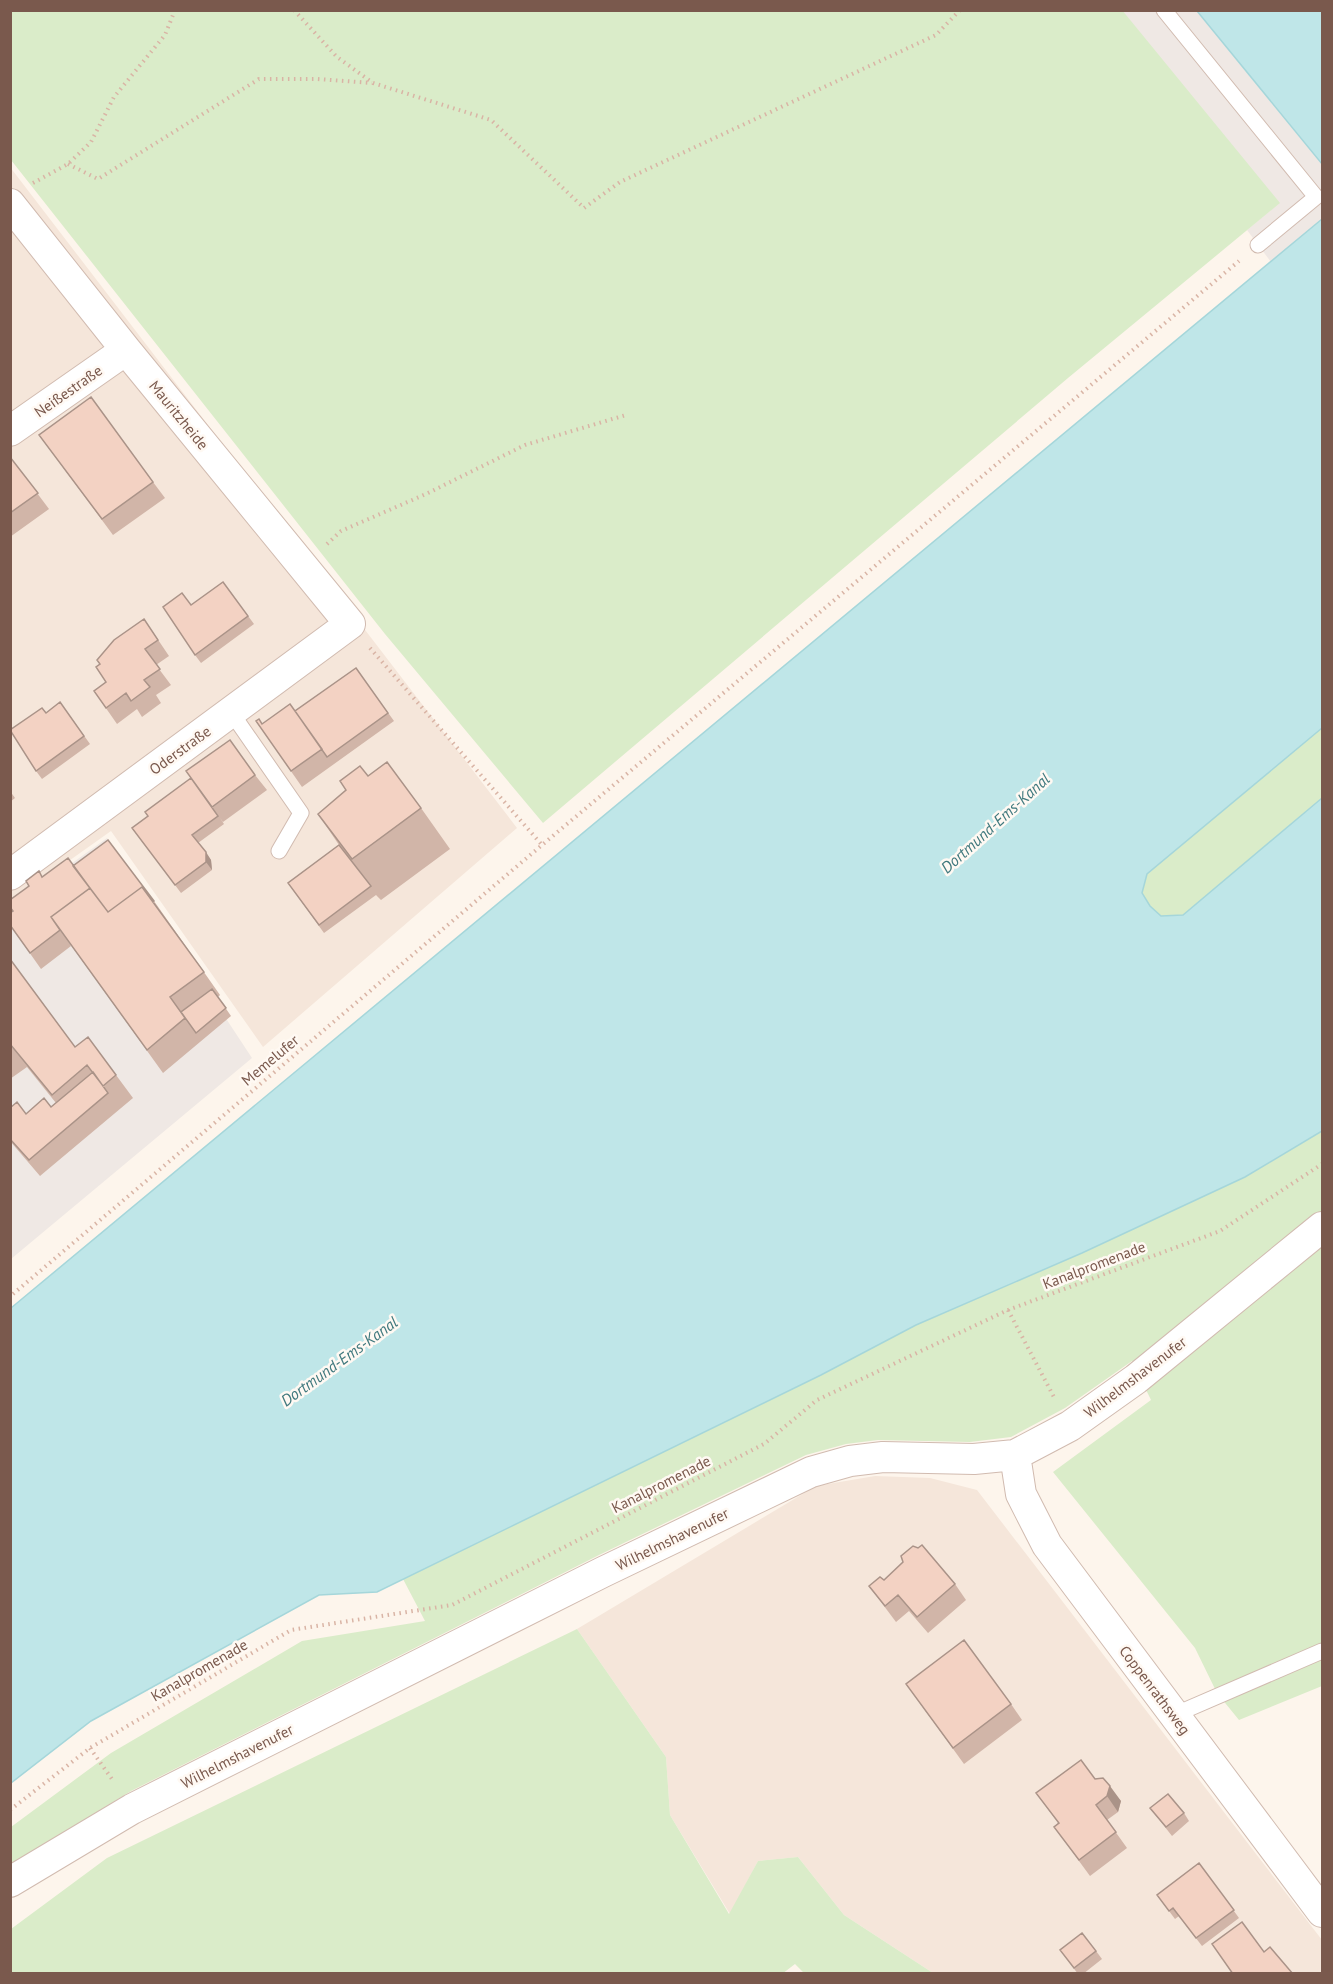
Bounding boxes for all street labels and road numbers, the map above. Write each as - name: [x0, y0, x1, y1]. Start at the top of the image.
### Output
- street label: Neißestraße: [30, 361, 106, 421]
- street label: Mauritzheide: [145, 376, 213, 454]
- street label: Oderstraße: [145, 721, 215, 779]
- street label: Memelufer: [237, 1031, 303, 1089]
- street label: Kanalpromenade: [1040, 1237, 1148, 1293]
- street label: Wilhelmshavenufer: [1080, 1332, 1190, 1422]
- street label: Kanalpromenade: [608, 1451, 714, 1517]
- street label: Wilhelmshavenufer: [612, 1503, 732, 1575]
- street label: Kanalpromenade: [147, 1635, 251, 1705]
- street label: Coppenrathsweg: [1115, 1642, 1195, 1738]
- street label: Wilhelmshavenufer: [178, 1720, 296, 1792]

